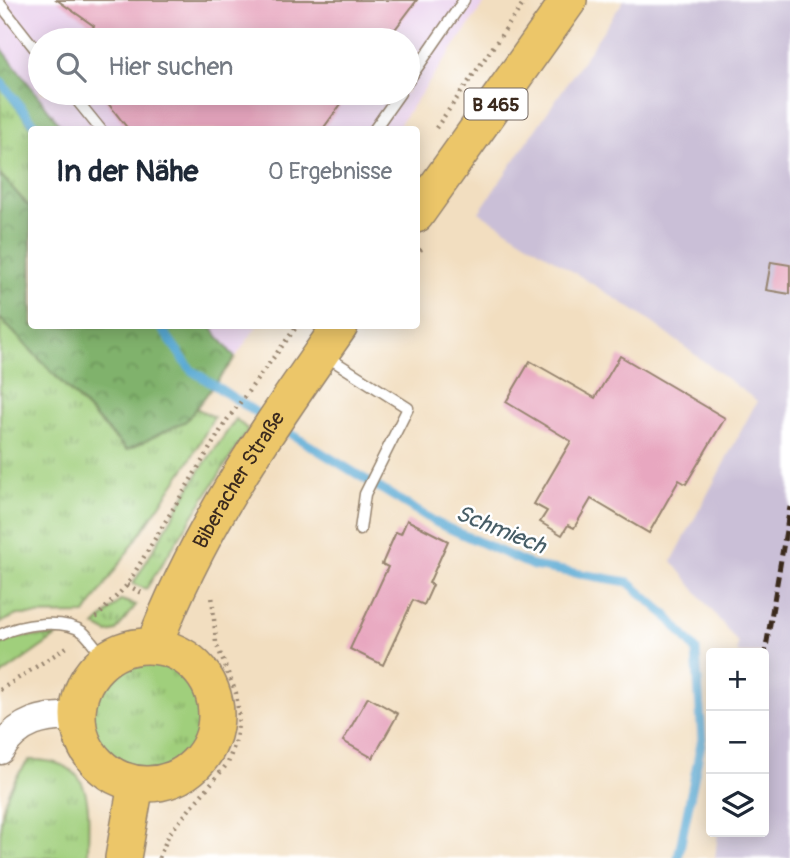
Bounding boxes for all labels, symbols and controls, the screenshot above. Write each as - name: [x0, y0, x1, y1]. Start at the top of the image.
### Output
- search box: [28, 28, 420, 105]
- icon: search: [52, 48, 90, 86]
- text: Hier suchen: [108, 51, 233, 83]
- road number: B 465: [464, 88, 528, 120]
- text: In der Nähe: [56, 153, 198, 190]
- text: 0 Ergebnisse: [268, 157, 392, 186]
- street label: Biberacher Straße: [187, 406, 292, 553]
- water label: Schmiech: [452, 498, 551, 561]
- map controls: [706, 648, 769, 837]
- button: +: [706, 648, 769, 711]
- button: −: [706, 711, 769, 774]
- button: layers: [706, 774, 769, 837]

